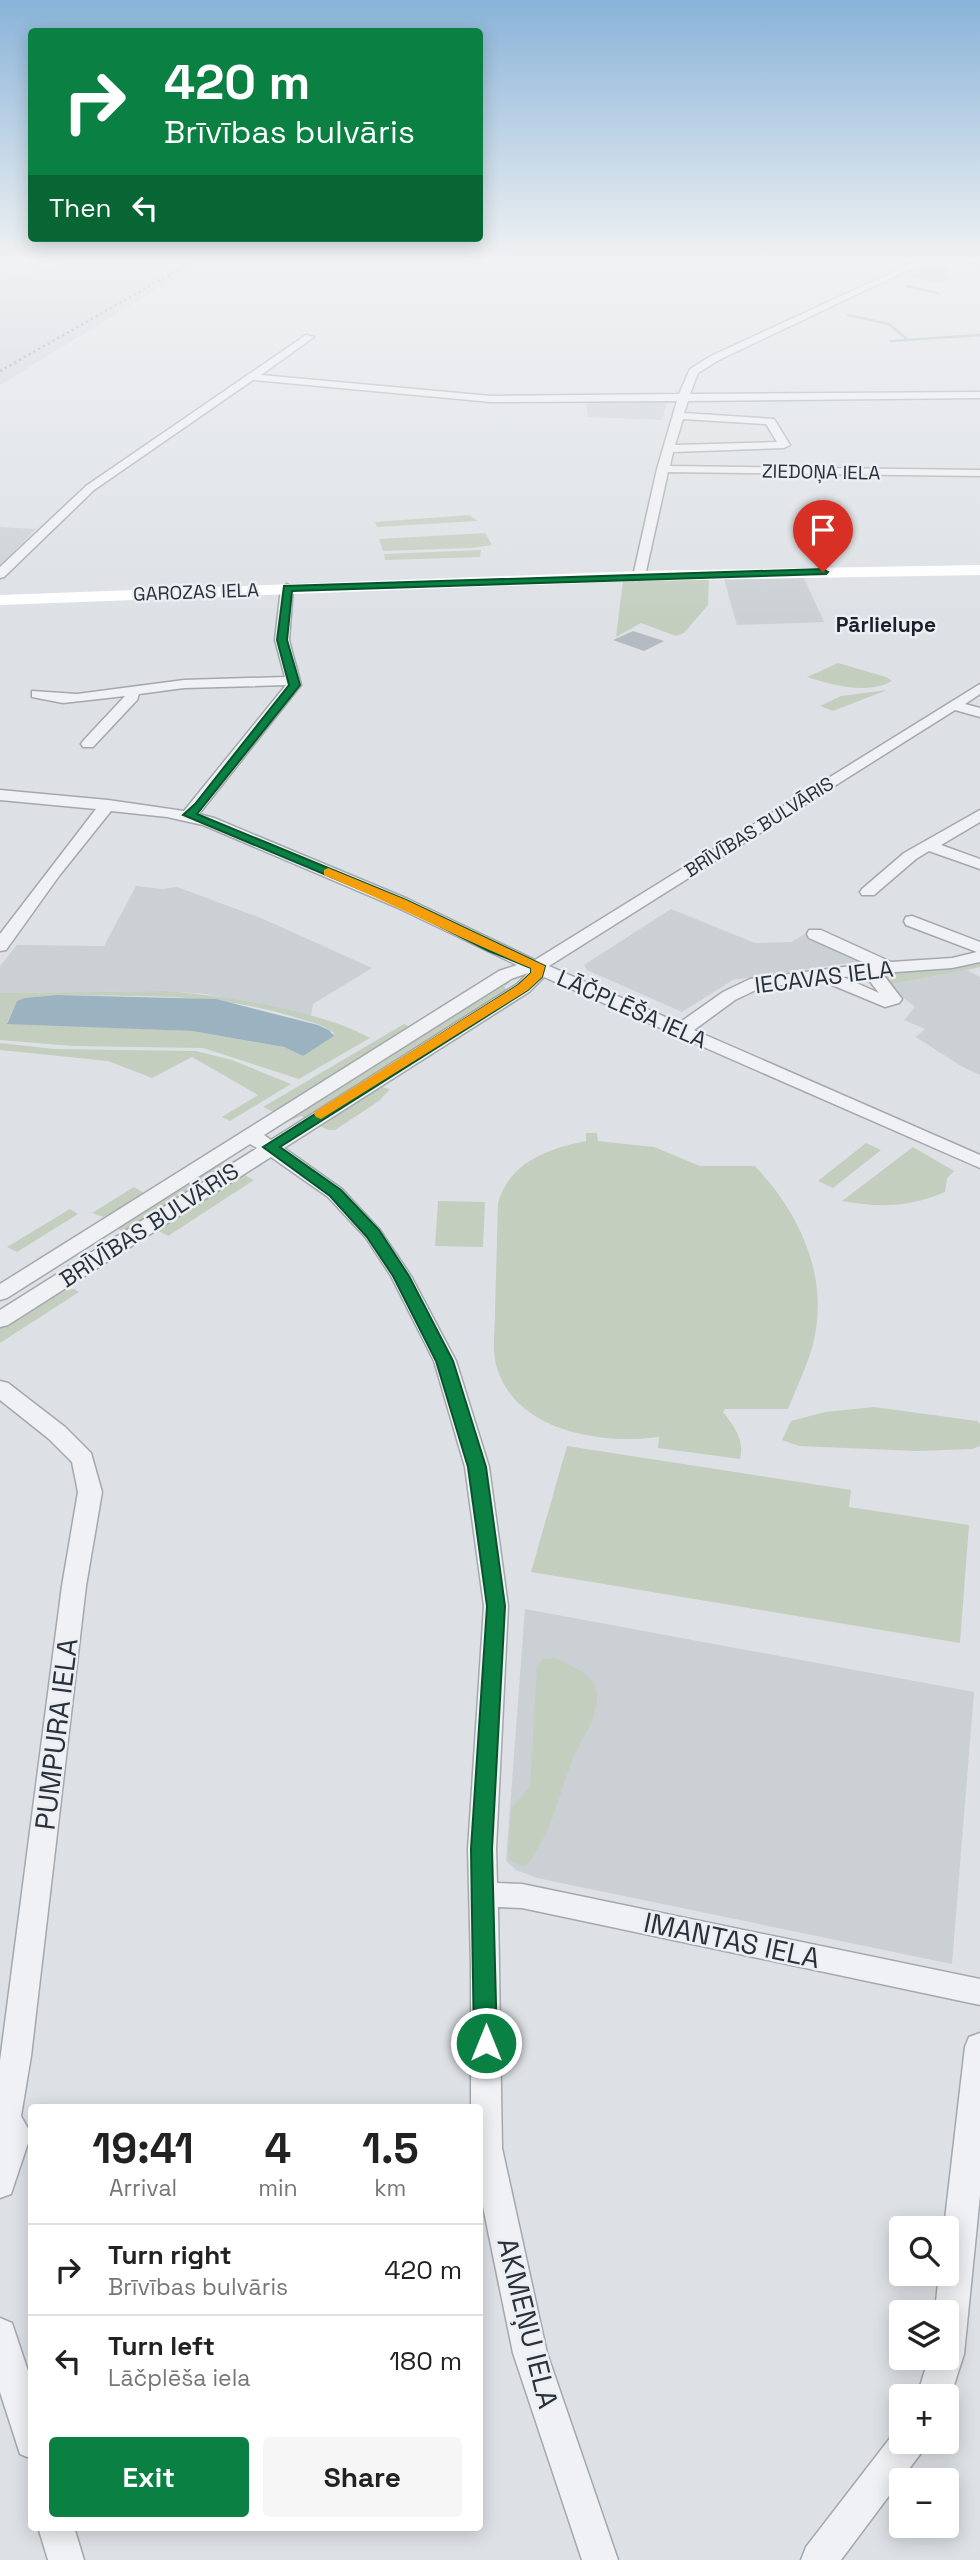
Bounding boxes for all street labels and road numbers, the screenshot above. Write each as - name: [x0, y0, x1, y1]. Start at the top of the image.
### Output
- street label: ZIEDOŅA IELA: [762, 458, 880, 486]
- street label: GAROZAS IELA: [133, 577, 259, 607]
- street label: BRĪVĪBAS BULVĀRIS: [680, 771, 838, 883]
- street label: IECAVAS IELA: [753, 954, 895, 1000]
- street label: LĀČPLĒŠA IELA: [553, 963, 711, 1055]
- street label: BRĪVĪBAS BULVĀRIS: [54, 1156, 244, 1294]
- street label: PUMPURA IELA: [26, 1636, 86, 1832]
- street label: IMANTAS IELA: [641, 1904, 823, 1976]
- street label: AKMEŅU IELA: [489, 2234, 567, 2412]

